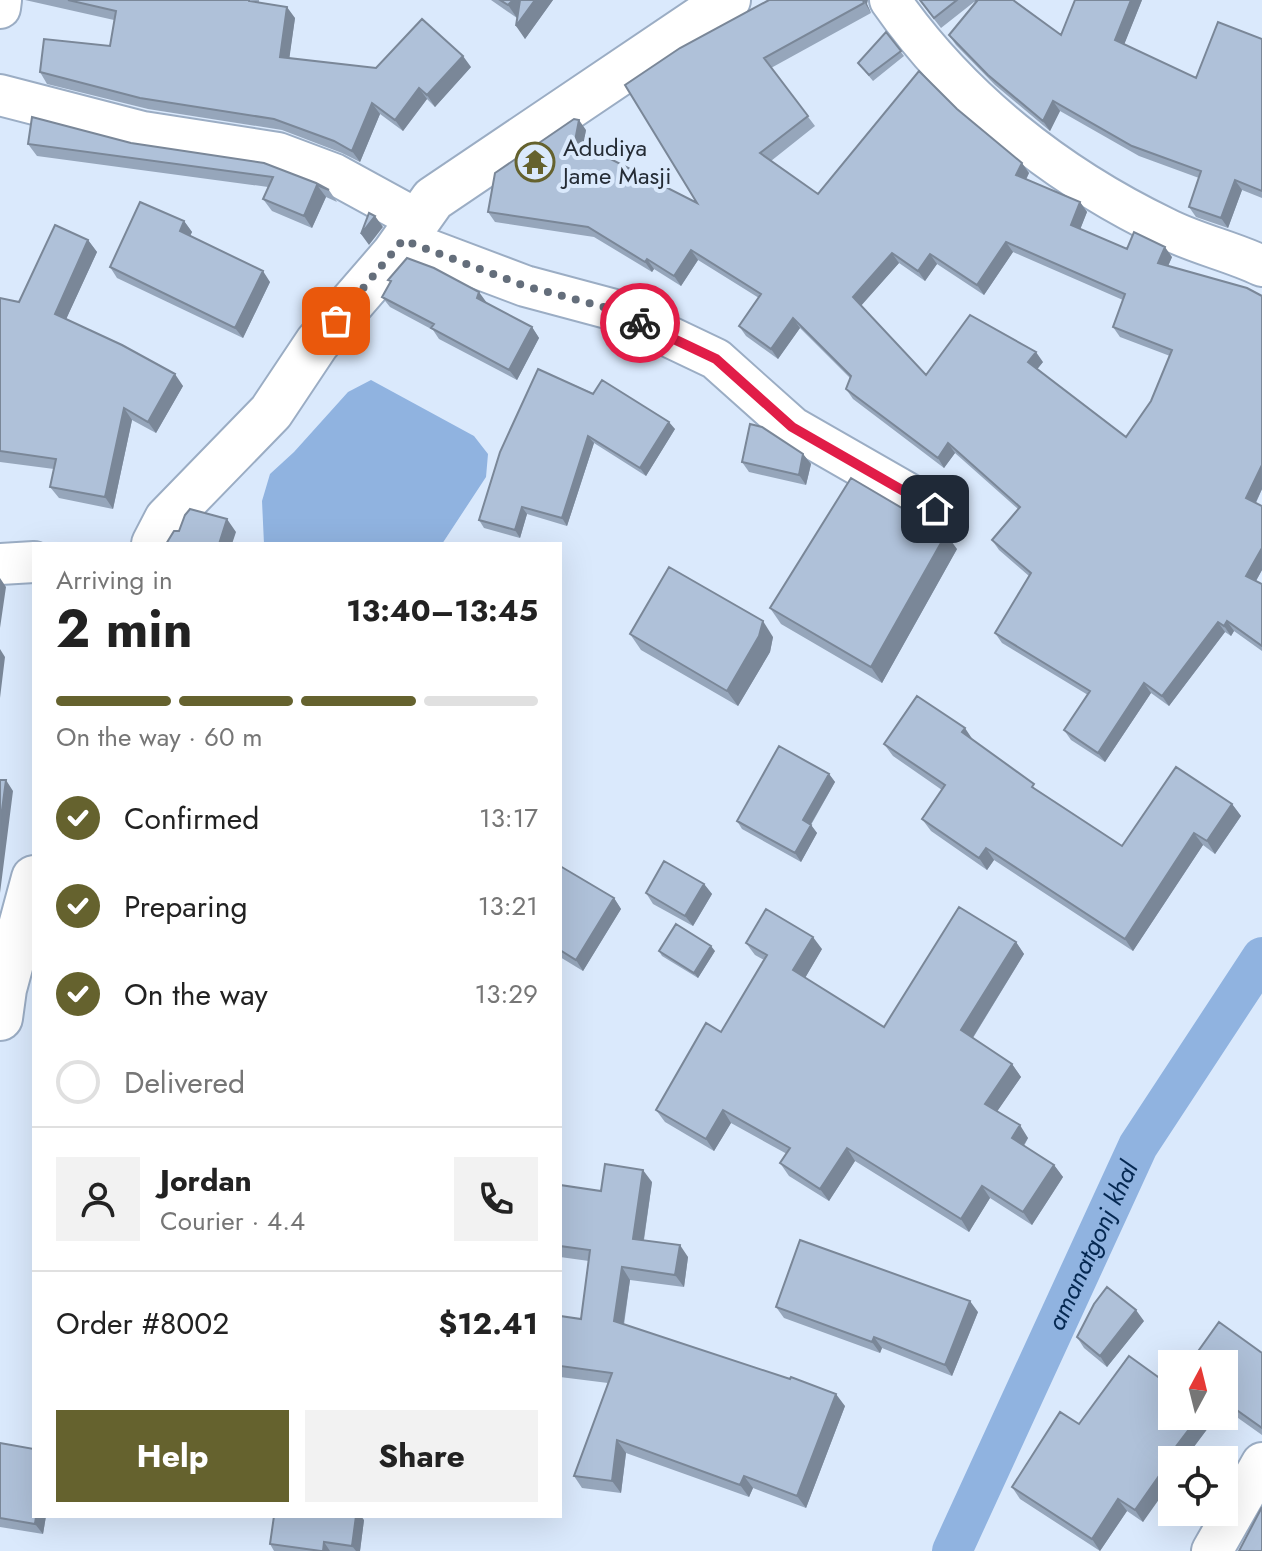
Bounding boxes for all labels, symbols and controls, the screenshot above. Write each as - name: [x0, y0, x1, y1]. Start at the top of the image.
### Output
- place label: Adudiya Jame Masji: [560, 130, 671, 193]
- temple icon: Adudiya Jame Masji: [514, 141, 556, 183]
- courier: [600, 283, 680, 363]
- pin: [302, 287, 370, 355]
- icon: bag: [314, 299, 358, 343]
- icon: bike: [618, 301, 662, 345]
- pin: [901, 475, 969, 543]
- icon: home: [913, 487, 957, 531]
- text: Arriving in: [56, 561, 173, 599]
- text: 13:40–13:45: [346, 589, 538, 632]
- text: 2 min: [56, 591, 193, 667]
- text: On the way · 60 m: [56, 718, 263, 756]
- icon: check: [56, 796, 100, 840]
- text: Confirmed: [124, 797, 259, 840]
- text: 13:17: [479, 799, 538, 837]
- icon: check: [56, 884, 100, 928]
- text: Preparing: [124, 885, 248, 928]
- text: 13:21: [478, 887, 538, 925]
- icon: check: [56, 972, 100, 1016]
- text: On the way: [124, 973, 268, 1016]
- text: 13:29: [475, 975, 538, 1013]
- text: Delivered: [124, 1061, 245, 1104]
- water label: amanatgonj khal: [1037, 1154, 1148, 1336]
- button: person: [56, 1157, 140, 1241]
- button: phone: [454, 1157, 538, 1241]
- text: Jordan: [160, 1159, 252, 1202]
- text: Courier · 4.4: [160, 1202, 305, 1240]
- text: Order #8002: [56, 1302, 229, 1345]
- text: $12.41: [439, 1302, 538, 1345]
- north arrow: [1158, 1350, 1238, 1430]
- map controls: [1158, 1350, 1238, 1526]
- button: Help: [56, 1410, 289, 1502]
- button: Share: [305, 1410, 538, 1502]
- button: locate: [1158, 1446, 1238, 1526]

